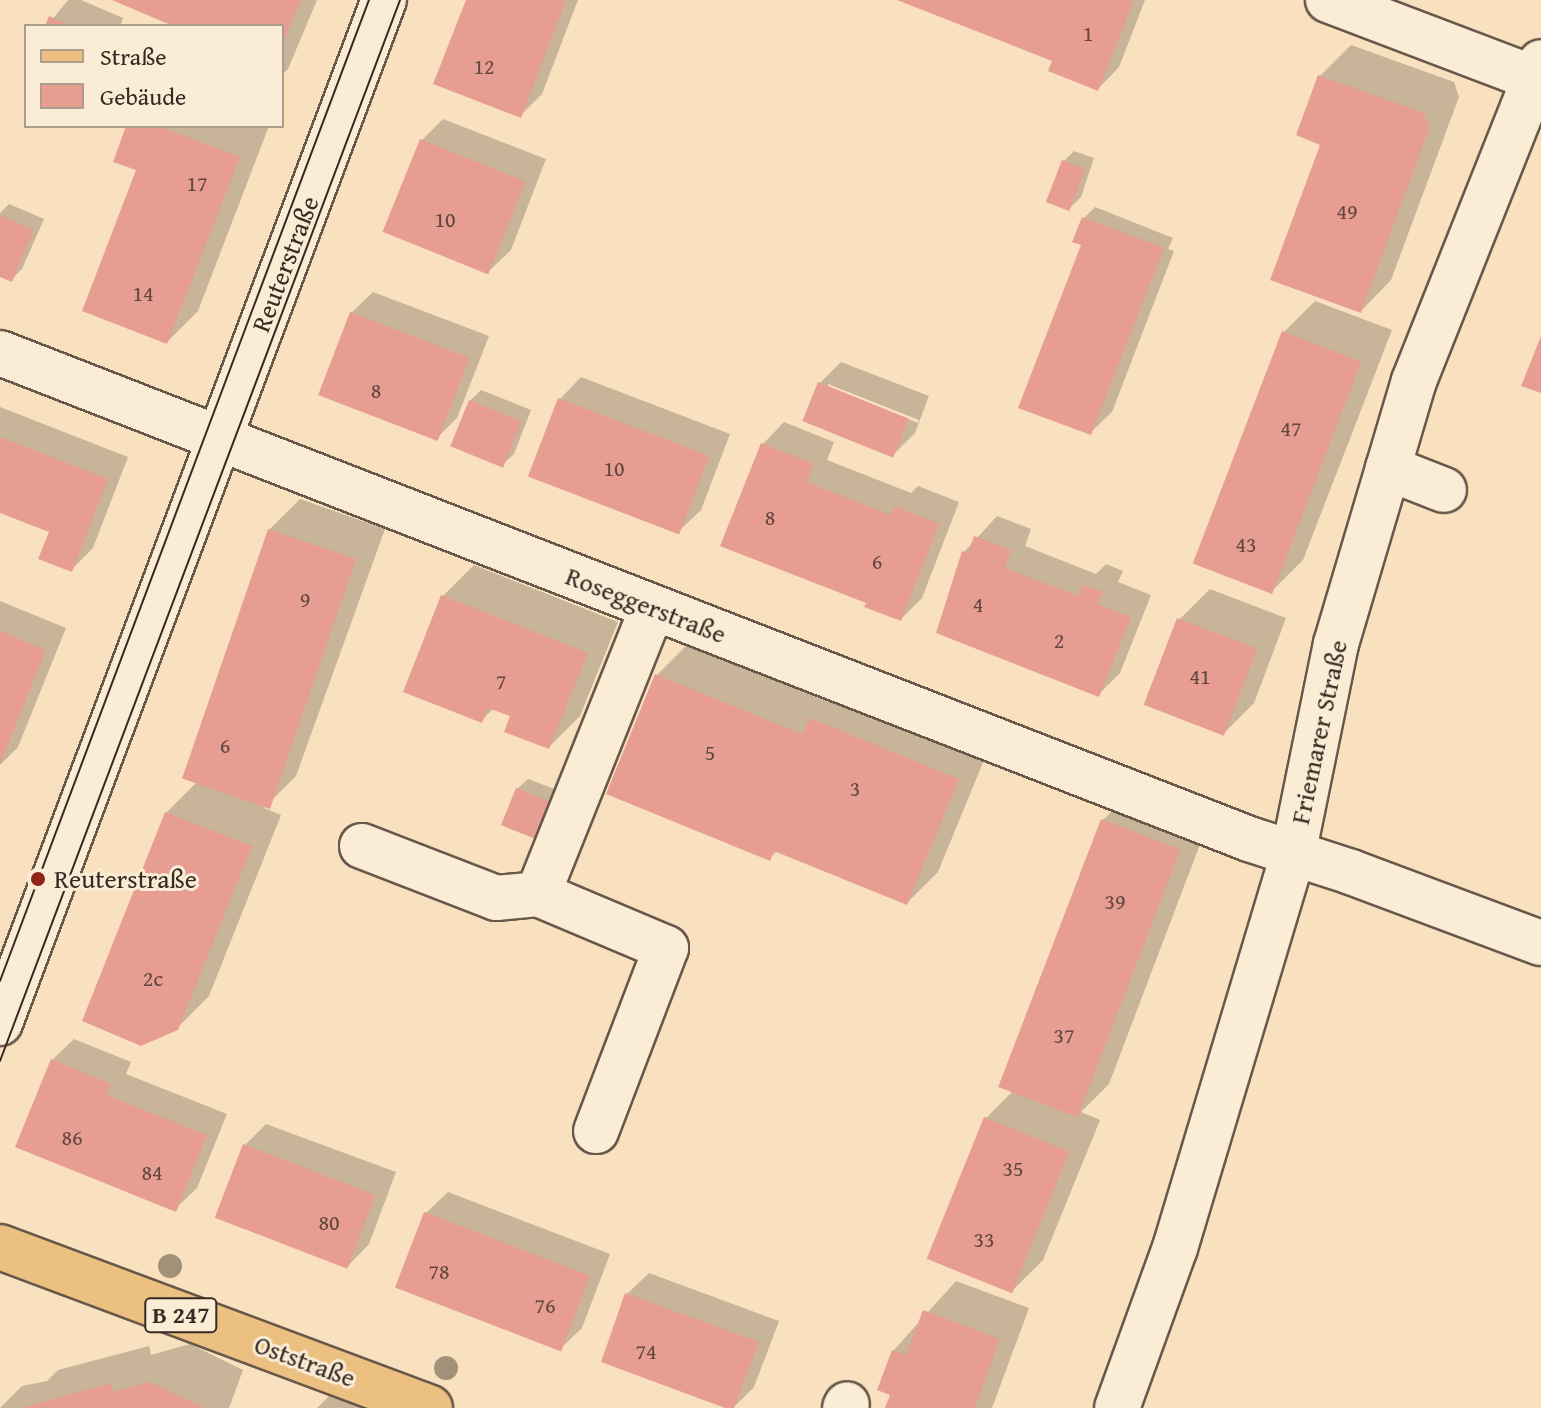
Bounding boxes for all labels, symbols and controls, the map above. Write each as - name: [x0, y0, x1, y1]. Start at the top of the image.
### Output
- house number: 1: [1083, 21, 1093, 47]
- legend: [24, 24, 284, 128]
- text: Straße: [100, 39, 167, 74]
- house number: 12: [473, 54, 495, 80]
- text: Gebäude: [100, 79, 186, 114]
- house number: 17: [186, 171, 208, 197]
- street label: Reuterstraße: [245, 192, 325, 336]
- house number: 49: [1336, 199, 1358, 225]
- house number: 10: [434, 207, 456, 233]
- house number: 14: [132, 281, 154, 307]
- house number: 8: [371, 378, 381, 404]
- house number: 47: [1280, 416, 1302, 442]
- house number: 10: [603, 456, 625, 482]
- house number: 8: [765, 505, 775, 531]
- house number: 43: [1235, 532, 1257, 558]
- house number: 6: [872, 549, 882, 575]
- street label: Roseggerstraße: [561, 560, 731, 650]
- house number: 9: [300, 587, 310, 613]
- house number: 4: [973, 592, 983, 618]
- house number: 2: [1054, 628, 1064, 654]
- street label: Friemarer Straße: [1284, 637, 1354, 827]
- house number: 41: [1189, 664, 1211, 690]
- house number: 7: [496, 669, 506, 695]
- house number: 6: [220, 733, 230, 759]
- house number: 5: [705, 740, 715, 766]
- house number: 3: [850, 776, 860, 802]
- place label: Reuterstraße: [54, 863, 197, 895]
- marker: Reuterstraße: [29, 870, 47, 888]
- house number: 39: [1104, 889, 1126, 915]
- house number: 2c: [143, 966, 163, 992]
- house number: 37: [1053, 1023, 1075, 1049]
- house number: 86: [61, 1125, 83, 1151]
- house number: 35: [1002, 1156, 1024, 1182]
- house number: 84: [141, 1160, 163, 1186]
- house number: 80: [318, 1210, 340, 1236]
- house number: 33: [973, 1227, 995, 1253]
- house number: 78: [428, 1259, 450, 1285]
- house number: 76: [534, 1293, 556, 1319]
- road number: B 247: [143, 1295, 219, 1335]
- street label: Oststraße: [250, 1328, 360, 1394]
- house number: 74: [635, 1339, 657, 1365]

